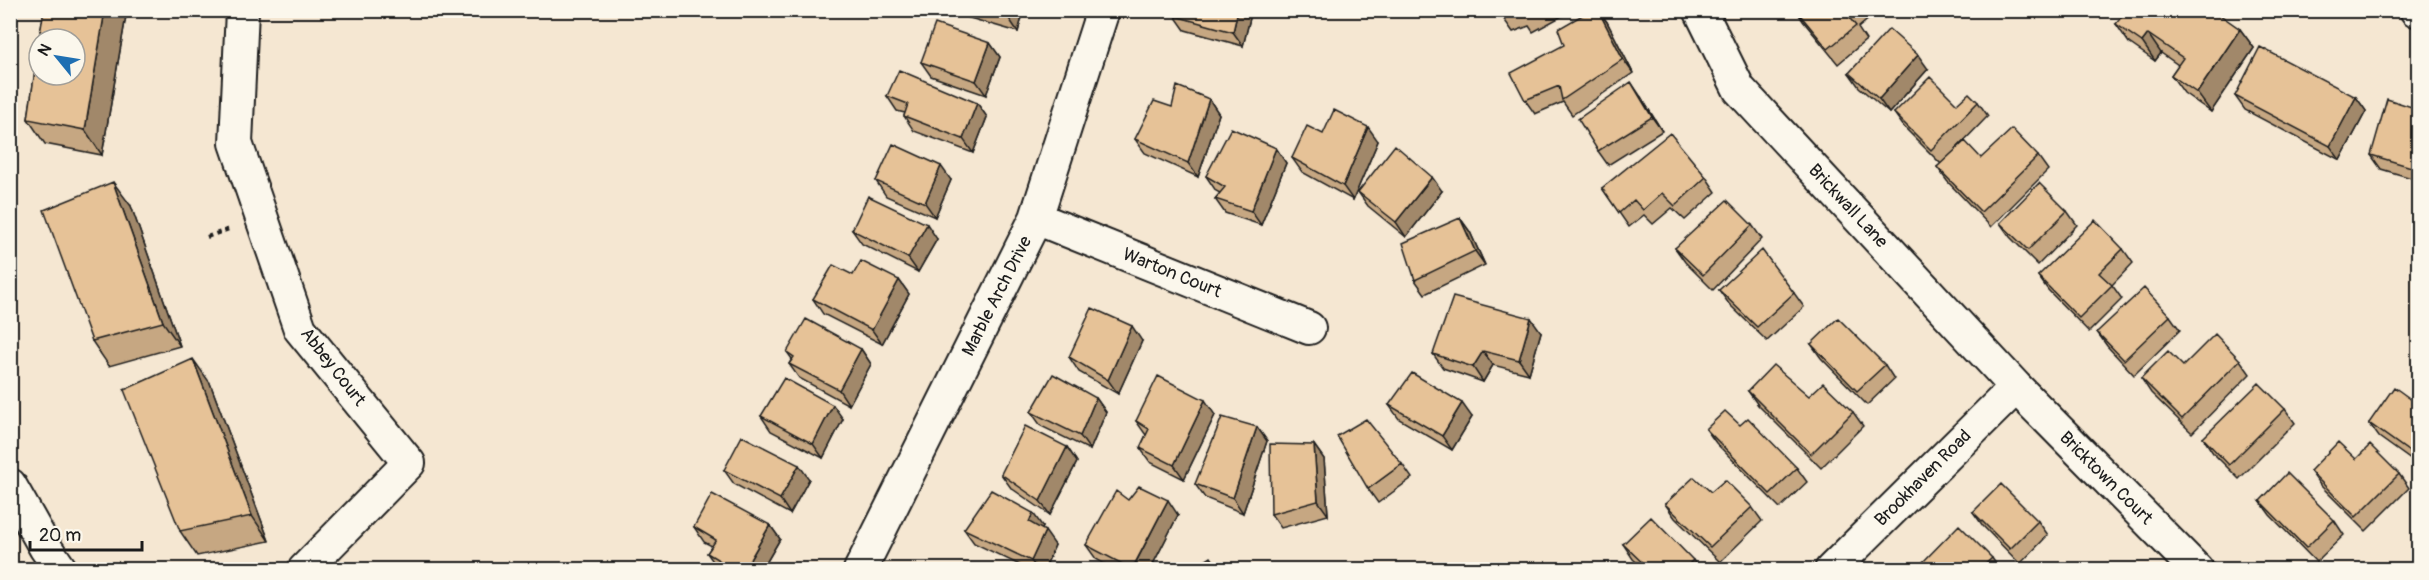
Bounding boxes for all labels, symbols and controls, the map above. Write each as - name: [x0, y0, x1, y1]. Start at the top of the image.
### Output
- north arrow: [27, 27, 87, 87]
- text: N: [34, 40, 56, 60]
- street label: Brickwall Lane: [1803, 159, 1893, 253]
- street label: Marble Arch Drive: [957, 232, 1037, 360]
- street label: Warton Court: [1119, 243, 1225, 304]
- street label: Abbey Court: [295, 323, 371, 411]
- street label: Brookhaven Road: [1870, 425, 1976, 531]
- street label: Bricktown Court: [2054, 426, 2158, 530]
- scale bar: [30, 514, 142, 552]
- text: 20 m: [39, 524, 81, 547]

